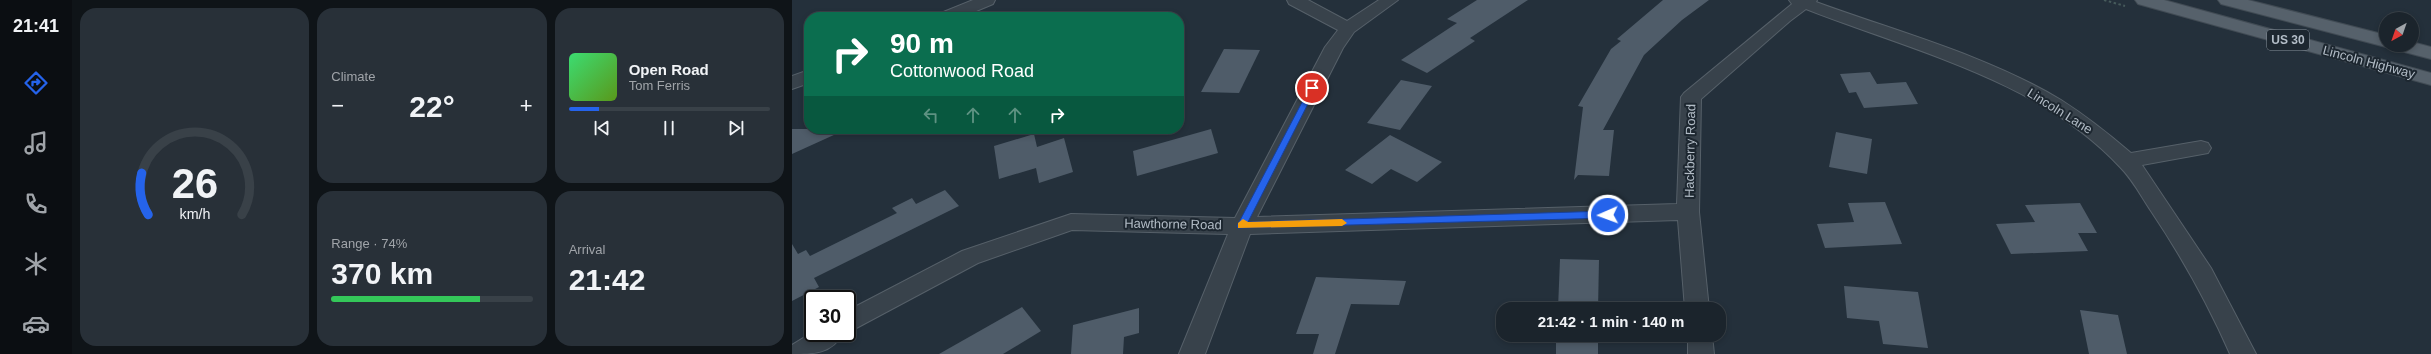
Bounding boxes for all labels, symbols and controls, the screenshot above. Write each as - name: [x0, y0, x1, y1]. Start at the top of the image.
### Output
- north arrow: [2379, 12, 2419, 52]
- map controls: [2379, 12, 2419, 52]
- text: 21:41: [13, 16, 59, 36]
- icon: right: [824, 28, 876, 80]
- text: 90 m: [890, 28, 954, 59]
- road number: US 30: [2267, 30, 2309, 50]
- street label: Lincoln Highway: [2321, 43, 2417, 82]
- text: Open Road: [629, 61, 709, 78]
- text: Cottonwood Road: [890, 61, 1034, 81]
- icon: directions: [22, 69, 50, 97]
- text: Climate: [331, 69, 375, 84]
- pin: [1295, 71, 1329, 105]
- icon: arrive: [1301, 77, 1323, 99]
- text: Tom Ferris: [629, 78, 690, 93]
- street label: Lincoln Lane: [2025, 85, 2095, 137]
- text: 22°: [409, 90, 455, 123]
- text: −: [331, 93, 344, 118]
- text: +: [520, 93, 533, 118]
- icon: left: [920, 104, 942, 126]
- icon: ahead: [962, 104, 984, 126]
- icon: ahead: [1004, 104, 1026, 126]
- icon: right: [1046, 104, 1068, 126]
- street label: Hackberry Road: [1682, 104, 1698, 198]
- icon: previous: [591, 117, 613, 139]
- icon: pause: [658, 117, 680, 139]
- icon: next: [725, 117, 747, 139]
- icon: music: [22, 129, 50, 157]
- text: 26: [172, 160, 218, 207]
- icon: phone: [22, 190, 50, 218]
- position arrow: [1587, 194, 1629, 236]
- text: km/h: [179, 206, 210, 222]
- street label: Hawthorne Road: [1124, 216, 1222, 232]
- text: Range · 74%: [331, 236, 407, 251]
- text: Arrival: [569, 242, 606, 257]
- icon: climate: [22, 250, 50, 278]
- text: 370 km: [331, 257, 433, 290]
- text: 21:42: [569, 263, 645, 296]
- speed limit sign: 30: [804, 290, 856, 342]
- icon: car: [22, 310, 50, 338]
- text: 21:42 · 1 min · 140 m: [1538, 313, 1684, 330]

